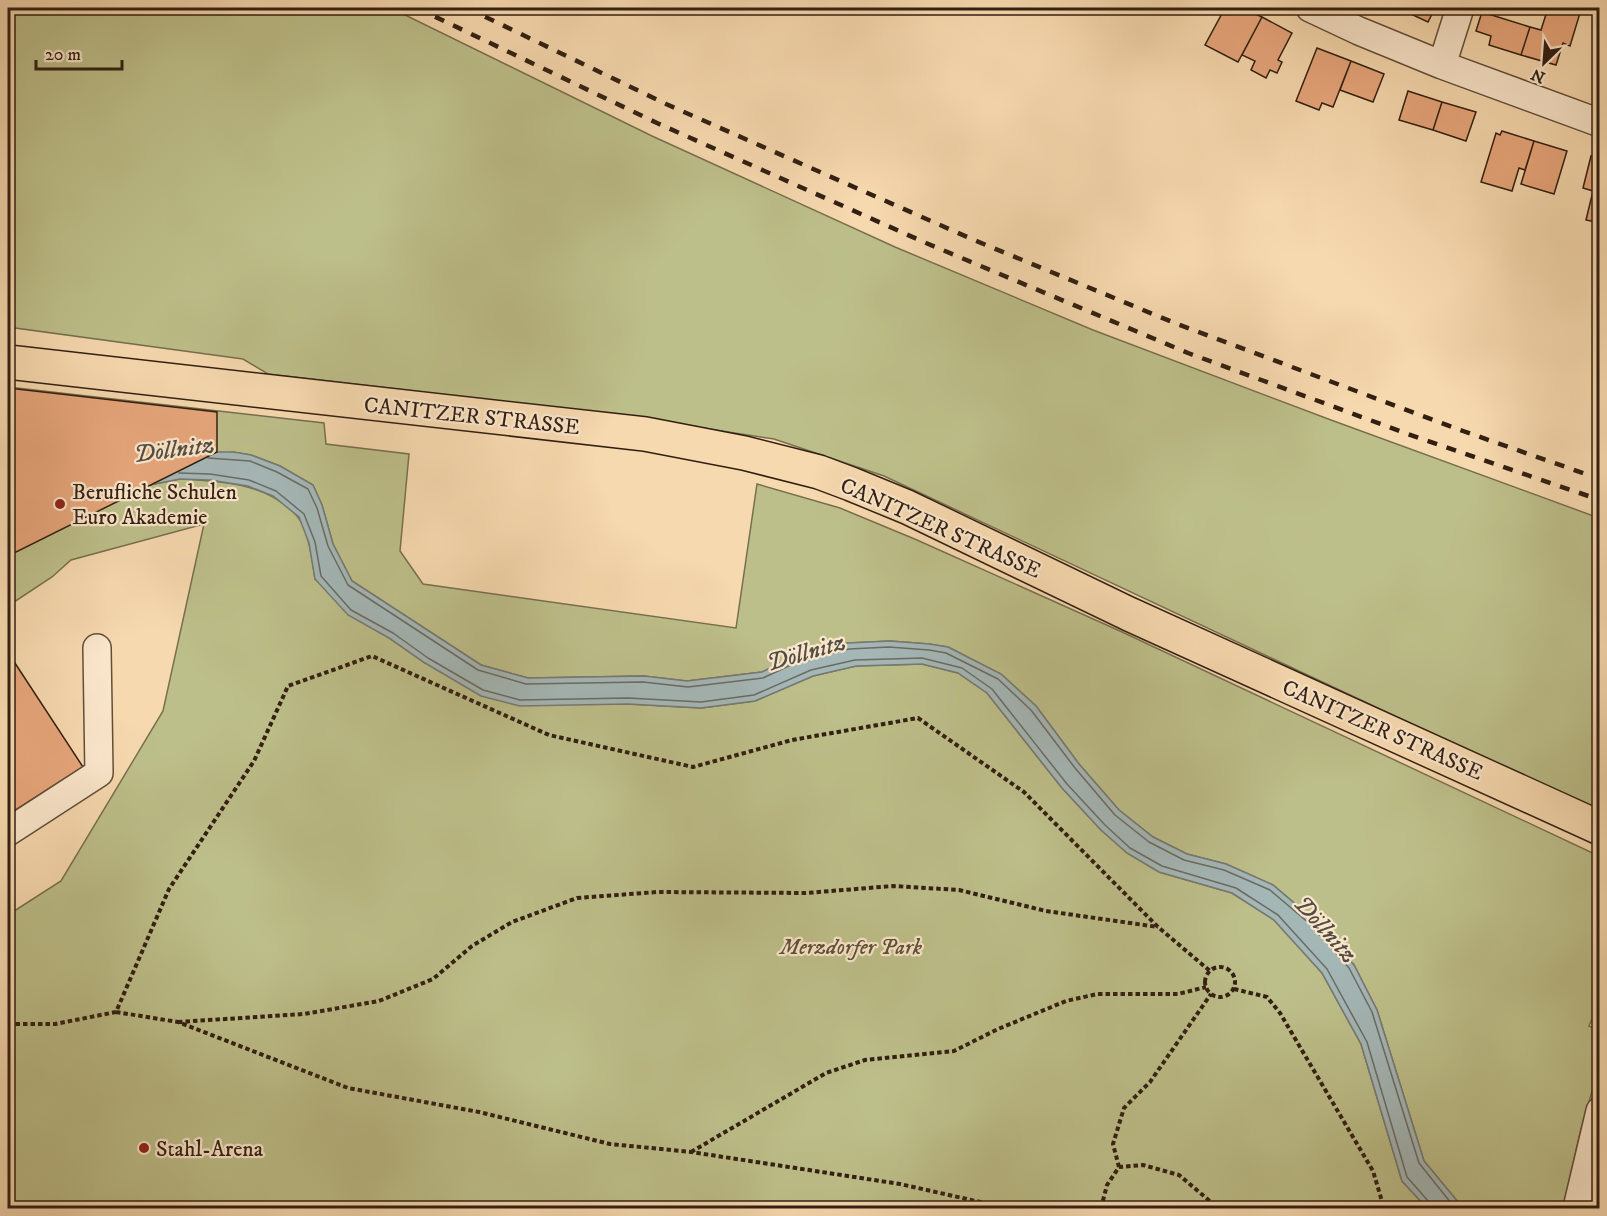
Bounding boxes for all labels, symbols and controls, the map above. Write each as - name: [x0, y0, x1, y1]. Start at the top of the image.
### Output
- scale bar: [36, 33, 122, 71]
- north arrow: [1514, 33, 1574, 93]
- text: 20 m: [45, 44, 81, 66]
- text: N: [1528, 64, 1548, 88]
- street label: CANITZER STRASSE: [363, 392, 581, 441]
- water label: Döllnitz: [132, 430, 216, 470]
- street label: CANITZER STRASSE: [836, 472, 1045, 585]
- place label: Berufliche Schulen Euro Akademie: [72, 479, 237, 531]
- marker: Berufliche Schulen Euro Akademie: [53, 497, 67, 511]
- water label: Döllnitz: [763, 627, 849, 679]
- street label: CANITZER STRASSE: [1278, 674, 1487, 787]
- water label: Döllnitz: [1287, 889, 1364, 970]
- park label: Merzdorfer Park: [778, 934, 923, 961]
- place label: Stahl-Arena: [156, 1136, 264, 1163]
- marker: Stahl-Arena: [137, 1141, 151, 1155]

